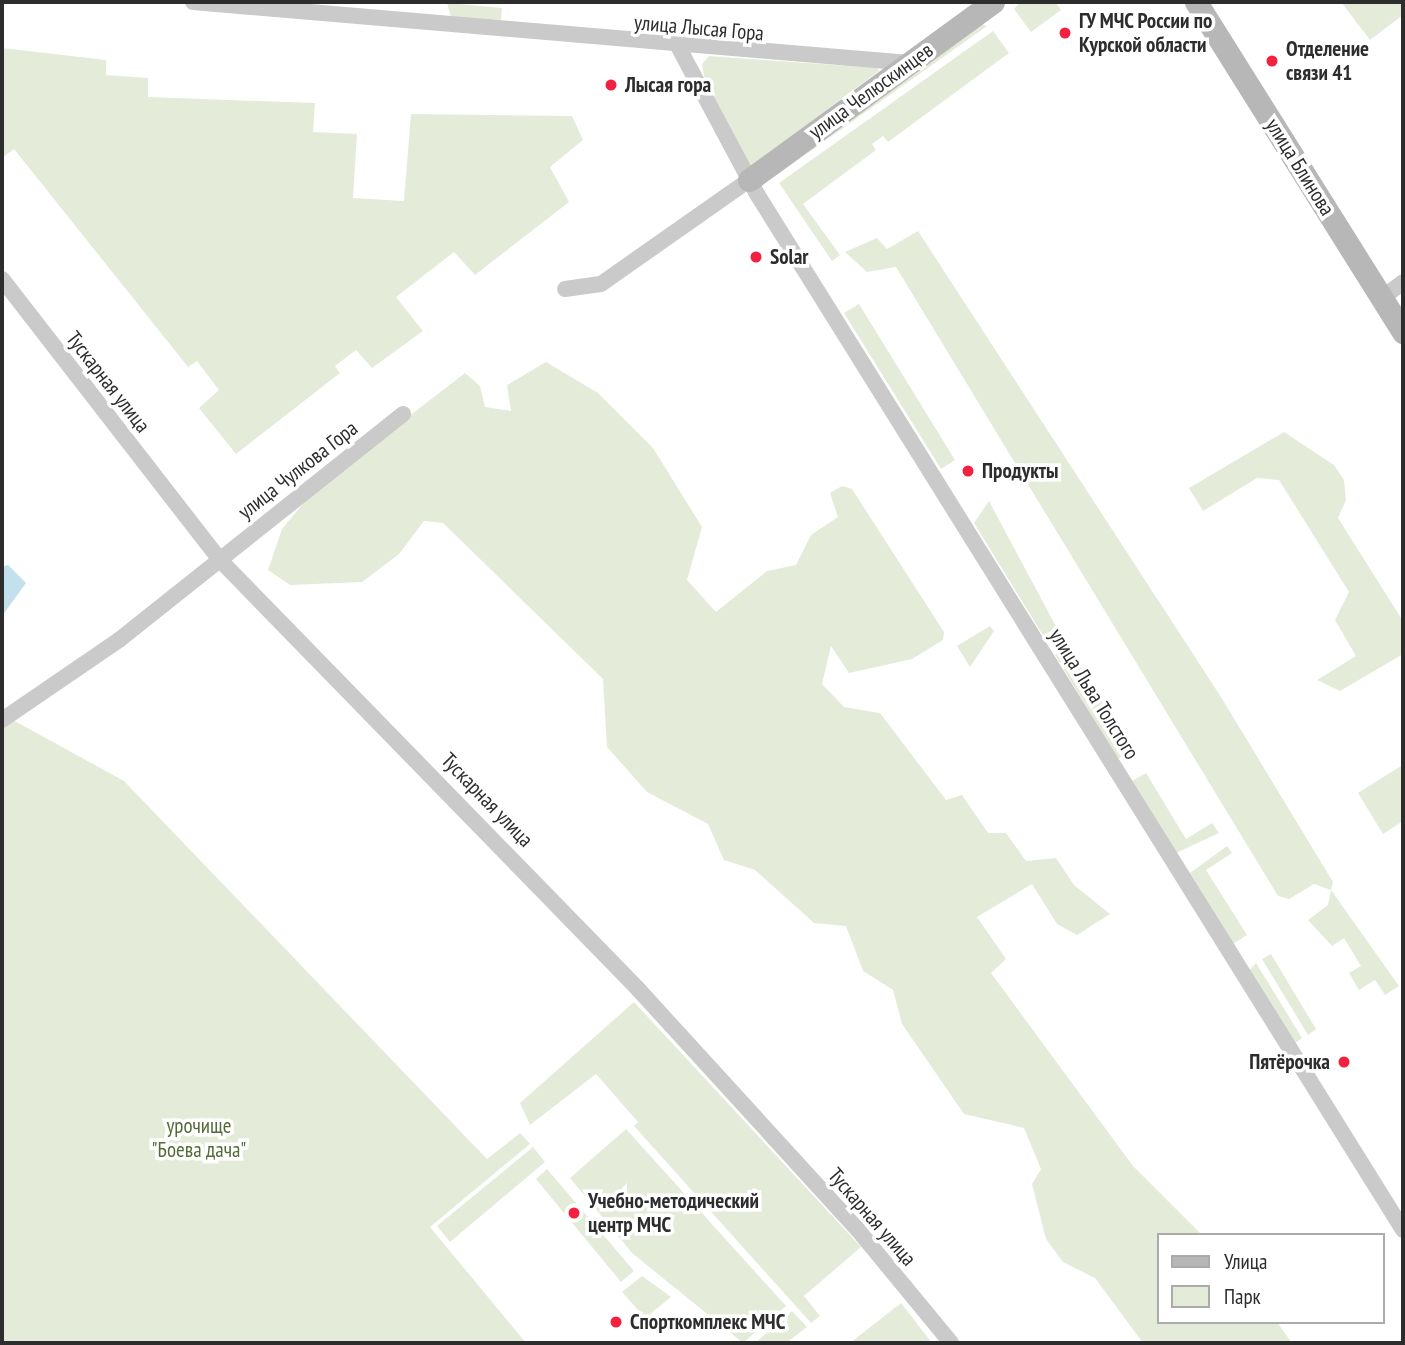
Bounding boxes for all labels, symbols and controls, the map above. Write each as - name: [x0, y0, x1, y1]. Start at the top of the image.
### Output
- place label: ГУ МЧС России по Курской области: [1079, 8, 1214, 58]
- street label: улица Лысая Гора: [633, 10, 765, 46]
- marker: ГУ МЧС России по Курской области: [1057, 25, 1073, 41]
- place label: Отделение связи 41: [1286, 36, 1369, 86]
- street label: улица Челюскинцев: [804, 38, 938, 144]
- marker: Отделение связи 41: [1264, 53, 1280, 69]
- place label: Лысая гора: [625, 72, 711, 98]
- marker: Лысая гора: [603, 77, 619, 93]
- street label: улица Блинова: [1260, 114, 1340, 220]
- place label: Solar: [770, 244, 808, 270]
- marker: Solar: [748, 249, 764, 265]
- street label: Тускарная улица: [61, 326, 155, 438]
- street label: улица Чулкова Гора: [233, 416, 363, 524]
- place label: Продукты: [982, 458, 1058, 484]
- marker: Продукты: [960, 463, 976, 479]
- street label: улица Льва Толстого: [1044, 624, 1144, 764]
- street label: Тускарная улица: [436, 748, 538, 852]
- place label: Пятёрочка: [1249, 1049, 1330, 1075]
- marker: Пятёрочка: [1336, 1054, 1352, 1070]
- park label: урочище "Боева дача": [152, 1113, 246, 1163]
- street label: Тускарная улица: [823, 1163, 921, 1271]
- place label: Учебно-методический центр МЧС: [588, 1188, 759, 1238]
- marker: Учебно-методический центр МЧС: [566, 1205, 582, 1221]
- legend: [1156, 1233, 1384, 1324]
- text: Улица: [1224, 1248, 1267, 1275]
- text: Парк: [1224, 1283, 1261, 1310]
- place label: Спорткомплекс МЧС: [630, 1309, 786, 1335]
- marker: Спорткомплекс МЧС: [608, 1314, 624, 1330]

